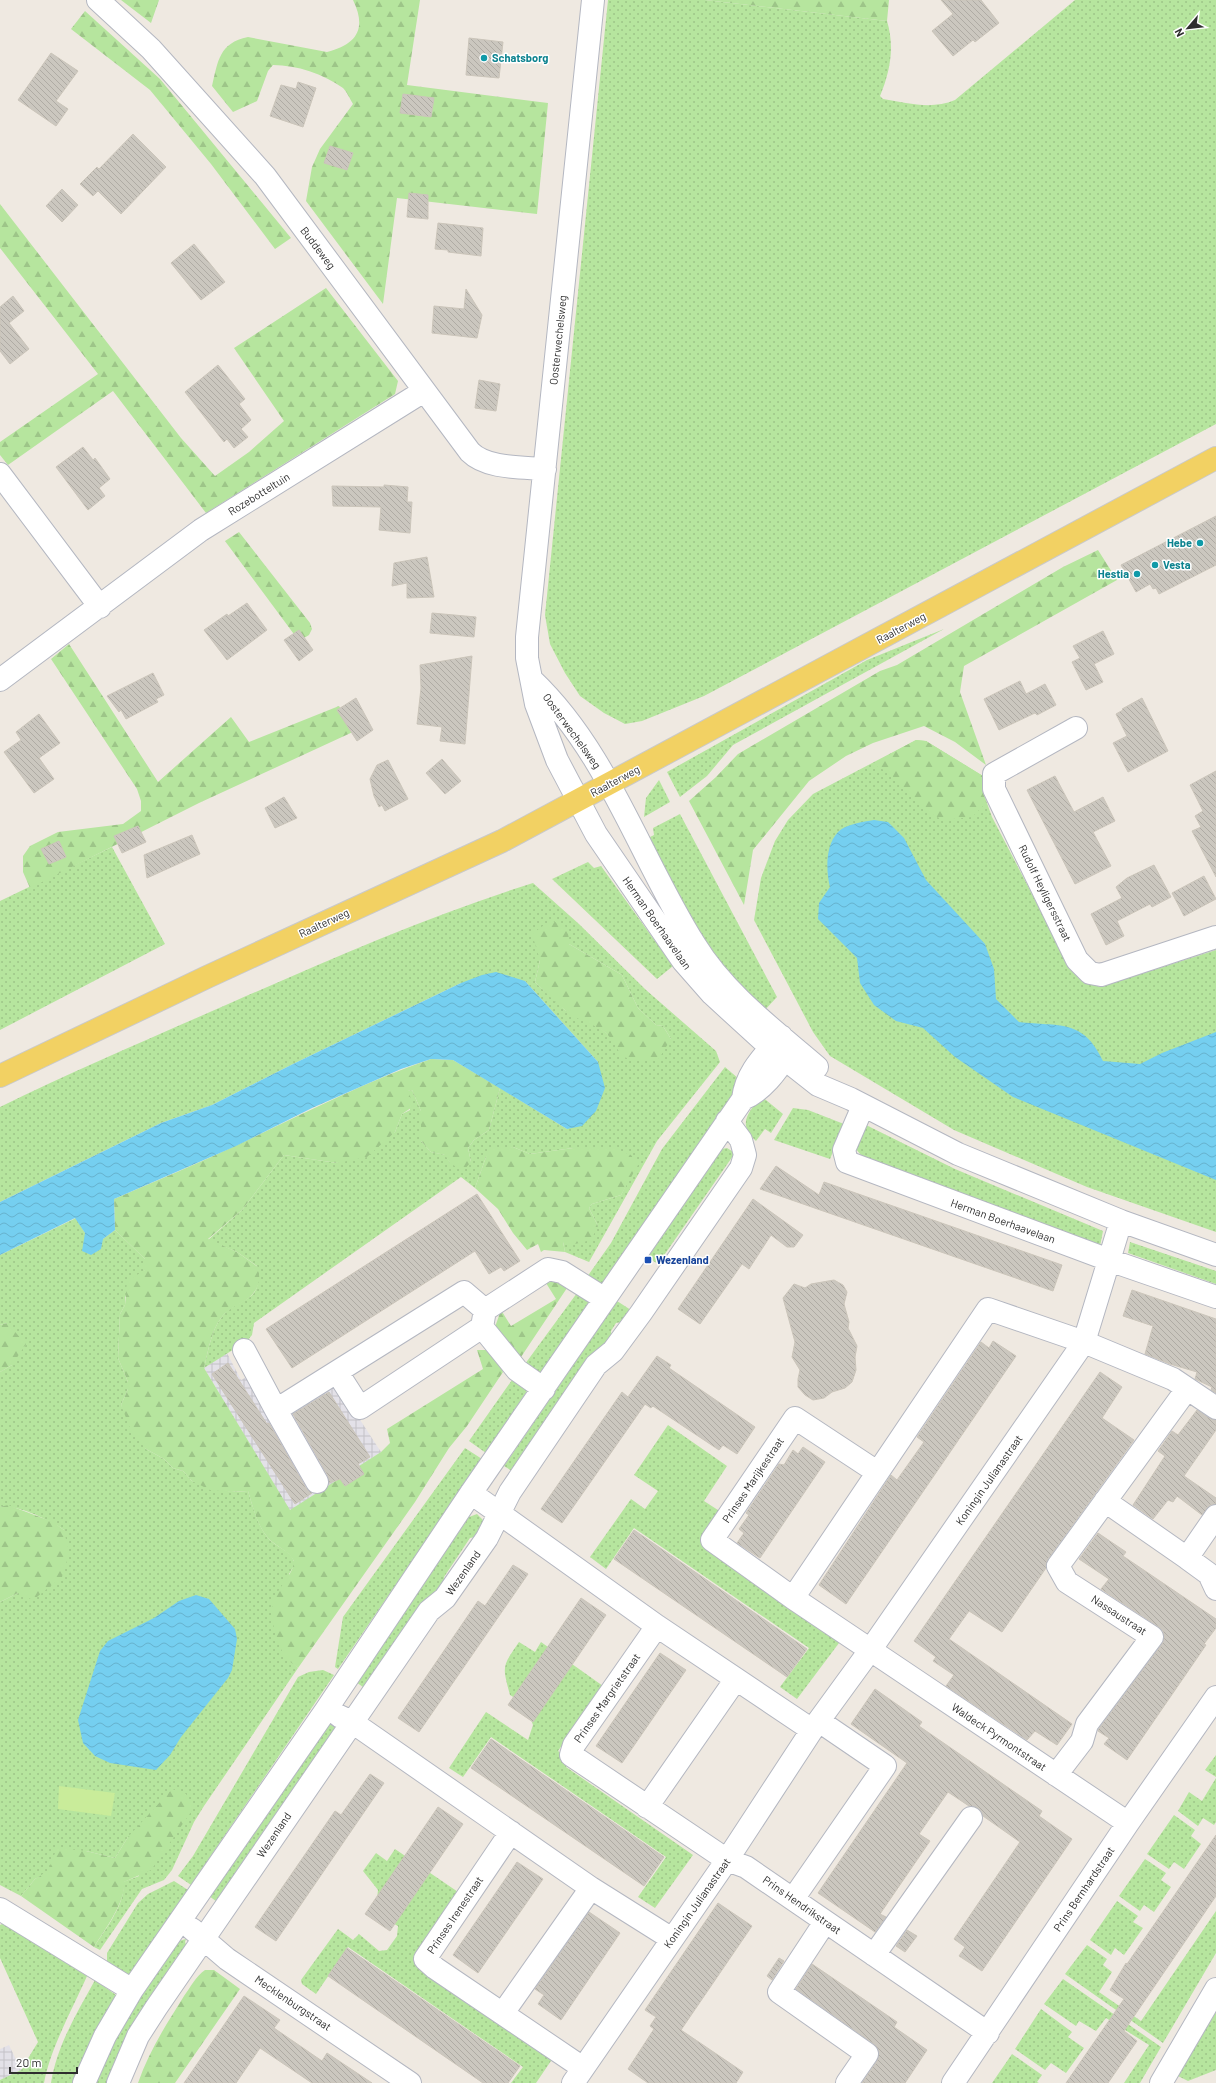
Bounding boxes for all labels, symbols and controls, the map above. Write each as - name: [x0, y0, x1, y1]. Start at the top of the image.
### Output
- north arrow: [1168, 8, 1208, 48]
- text: N: [1171, 27, 1186, 39]
- place label: Schatsborg: [492, 51, 548, 64]
- marker: Schatsborg: [479, 53, 489, 63]
- street label: Buddeweg: [298, 224, 339, 272]
- street label: Oosterwechelsweg: [546, 294, 569, 385]
- street label: Rozebotteltuin: [226, 469, 292, 518]
- place label: Hebe: [1167, 536, 1192, 549]
- marker: Hebe: [1195, 538, 1205, 548]
- place label: Vesta: [1163, 558, 1191, 571]
- marker: Vesta: [1150, 560, 1160, 570]
- place label: Hestia: [1098, 567, 1129, 580]
- marker: Hestia: [1132, 569, 1142, 579]
- street label: Raalterweg: [874, 609, 928, 646]
- street label: Oosterwechelsweg: [541, 690, 604, 771]
- street label: Raalterweg: [588, 762, 642, 799]
- street label: Rudolf Heyligersstraat: [1016, 842, 1075, 943]
- street label: Herman Boerhaavelaan: [620, 874, 694, 972]
- street label: Raalterweg: [297, 905, 351, 940]
- street label: Herman Boerhaavelaan: [949, 1196, 1057, 1246]
- place label: Wezenland: [656, 1253, 709, 1266]
- marker: Wezenland: [643, 1255, 653, 1265]
- street label: Koningin Julianastraat: [953, 1432, 1025, 1527]
- street label: Prinses Marijkestraat: [719, 1434, 786, 1525]
- street label: Wezenland: [442, 1548, 483, 1598]
- street label: Nassaustraat: [1089, 1592, 1149, 1637]
- street label: Prinses Margrietstraat: [571, 1651, 642, 1745]
- street label: Waldeck Pyrmontstraat: [949, 1700, 1049, 1773]
- street label: Wezenland: [254, 1810, 293, 1860]
- street label: Prins Bernhardstraat: [1050, 1844, 1117, 1934]
- street label: Koningin Julianastraat: [661, 1855, 733, 1950]
- street label: Prins Hendrikstraat: [761, 1873, 844, 1936]
- street label: Prinses Irenestraat: [424, 1874, 485, 1956]
- street label: Mecklenburgstraat: [253, 1972, 334, 2033]
- scale bar: [10, 2049, 77, 2075]
- text: 20 m: [16, 2055, 42, 2069]

